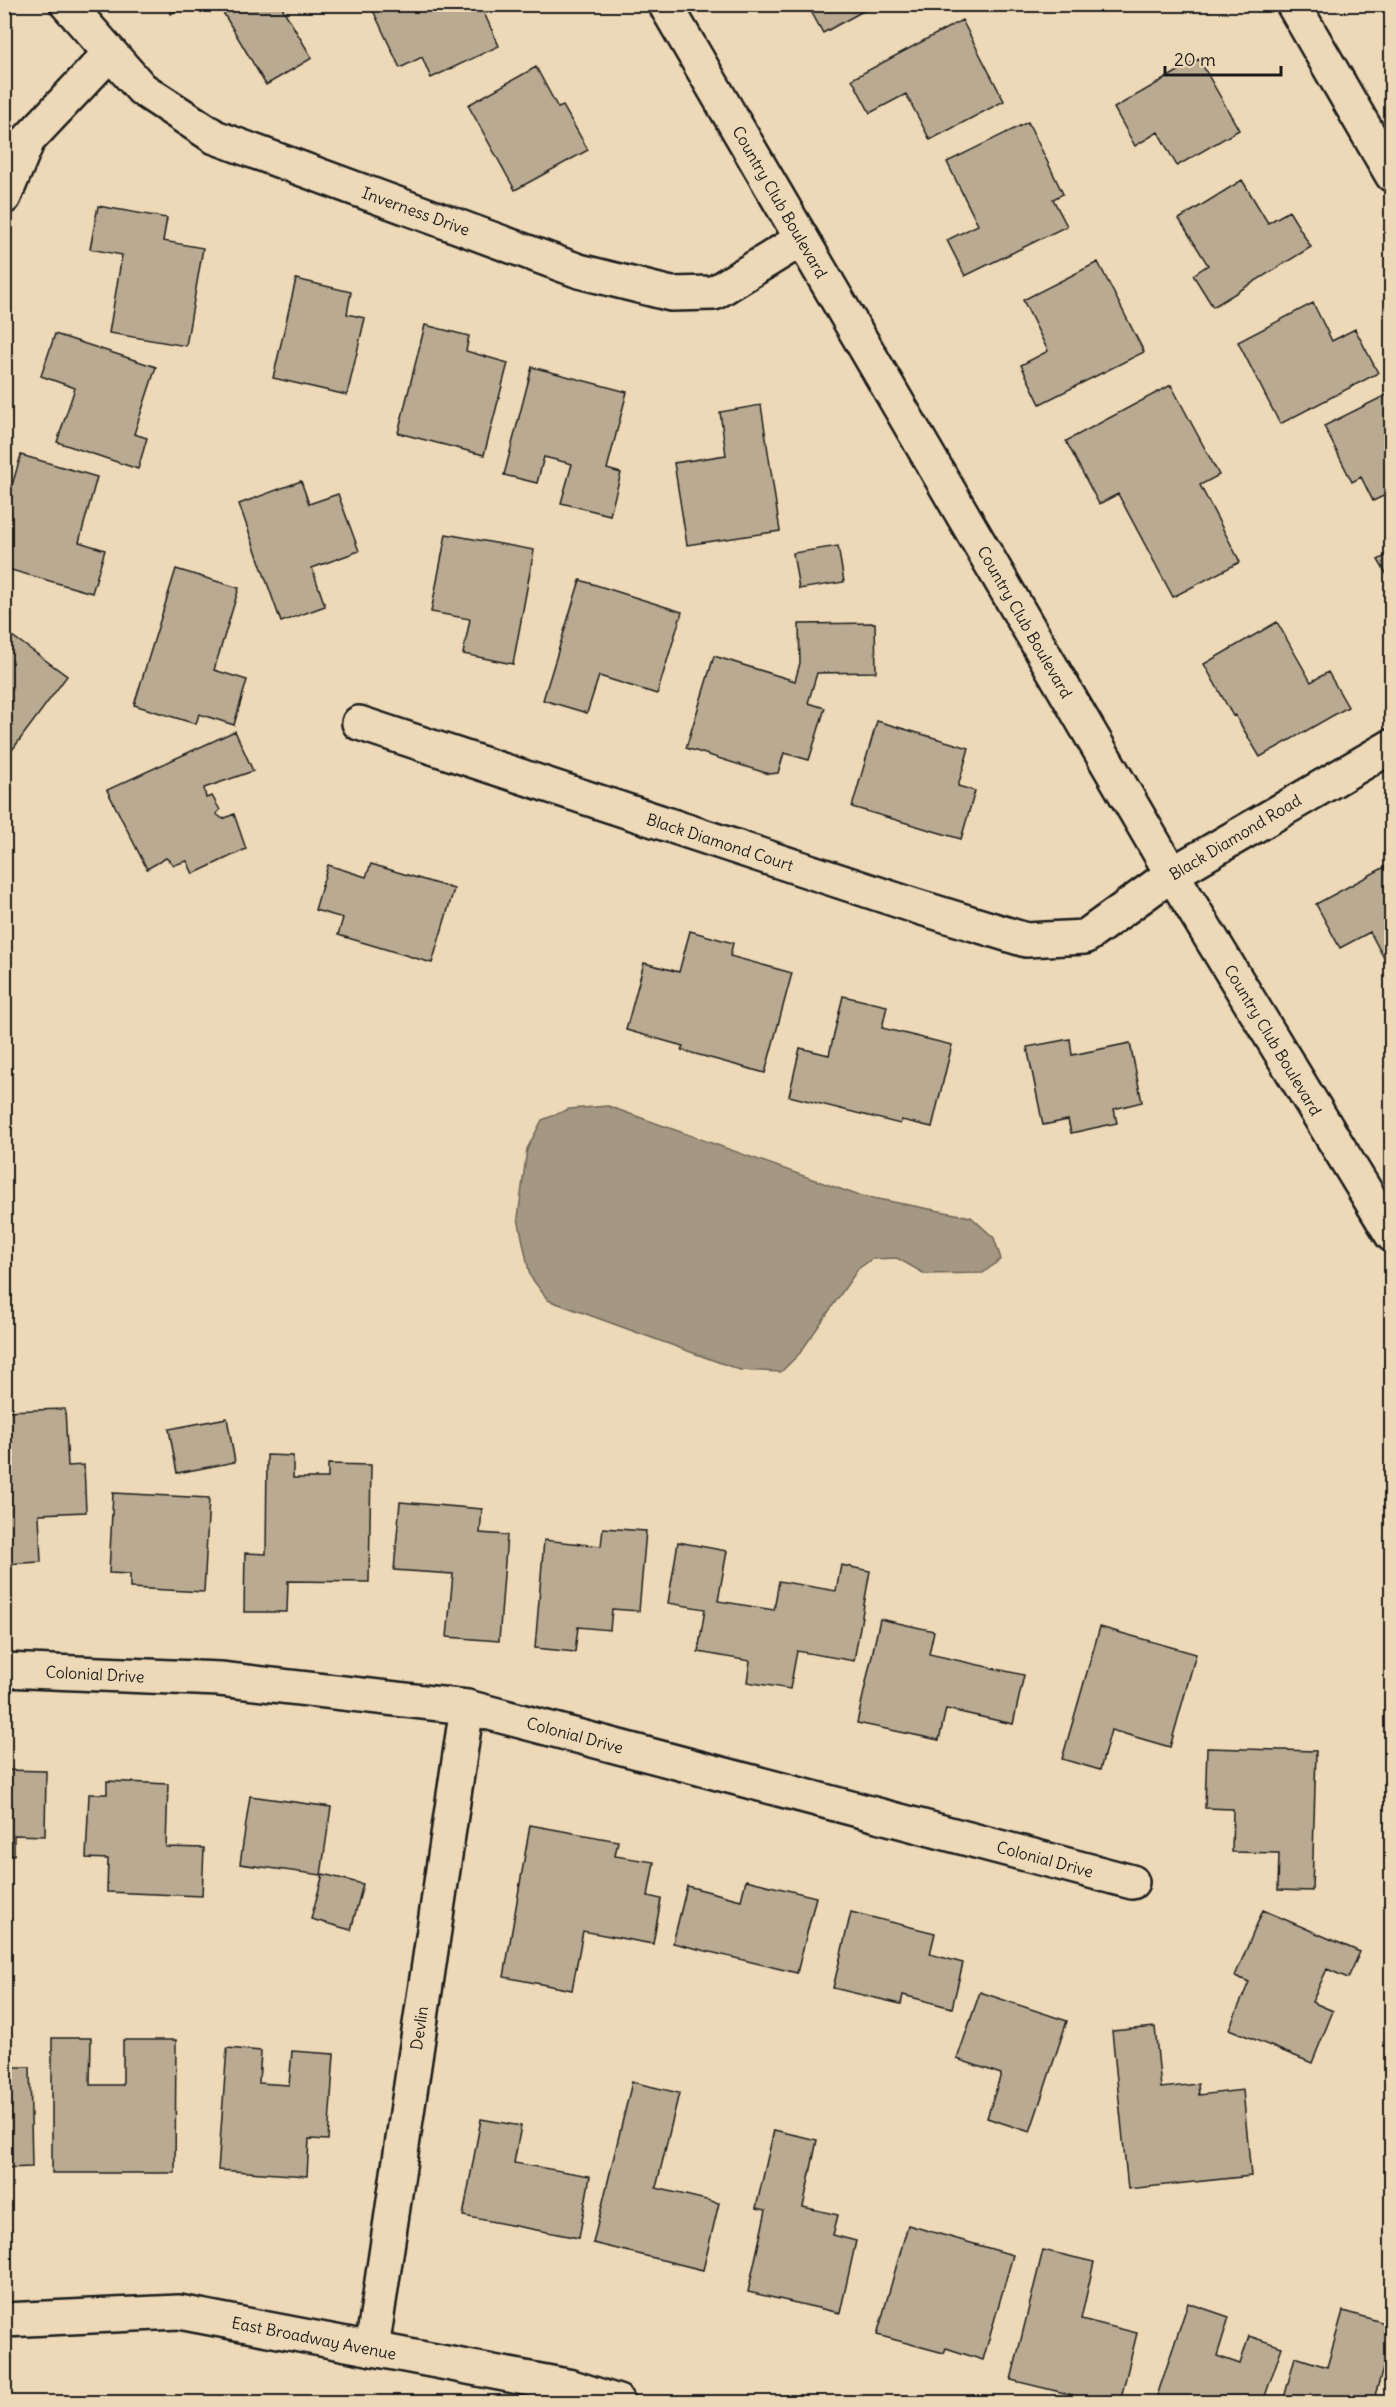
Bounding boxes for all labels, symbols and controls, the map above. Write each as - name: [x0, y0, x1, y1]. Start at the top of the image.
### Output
- scale bar: [1165, 39, 1280, 77]
- text: 20 m: [1174, 48, 1216, 71]
- street label: Country Club Boulevard: [728, 122, 832, 282]
- street label: Inverness Drive: [359, 182, 473, 240]
- street label: Country Club Boulevard: [973, 542, 1077, 702]
- street label: Black Diamond Road: [1165, 790, 1305, 884]
- street label: Black Diamond Court: [644, 809, 797, 875]
- street label: Country Club Boulevard: [1220, 961, 1326, 1119]
- street label: Colonial Drive: [45, 1661, 145, 1687]
- street label: Colonial Drive: [525, 1713, 625, 1757]
- street label: Colonial Drive: [995, 1837, 1095, 1881]
- street label: Devlin: [406, 2005, 432, 2051]
- street label: East Broadway Avenue: [230, 2312, 398, 2364]

